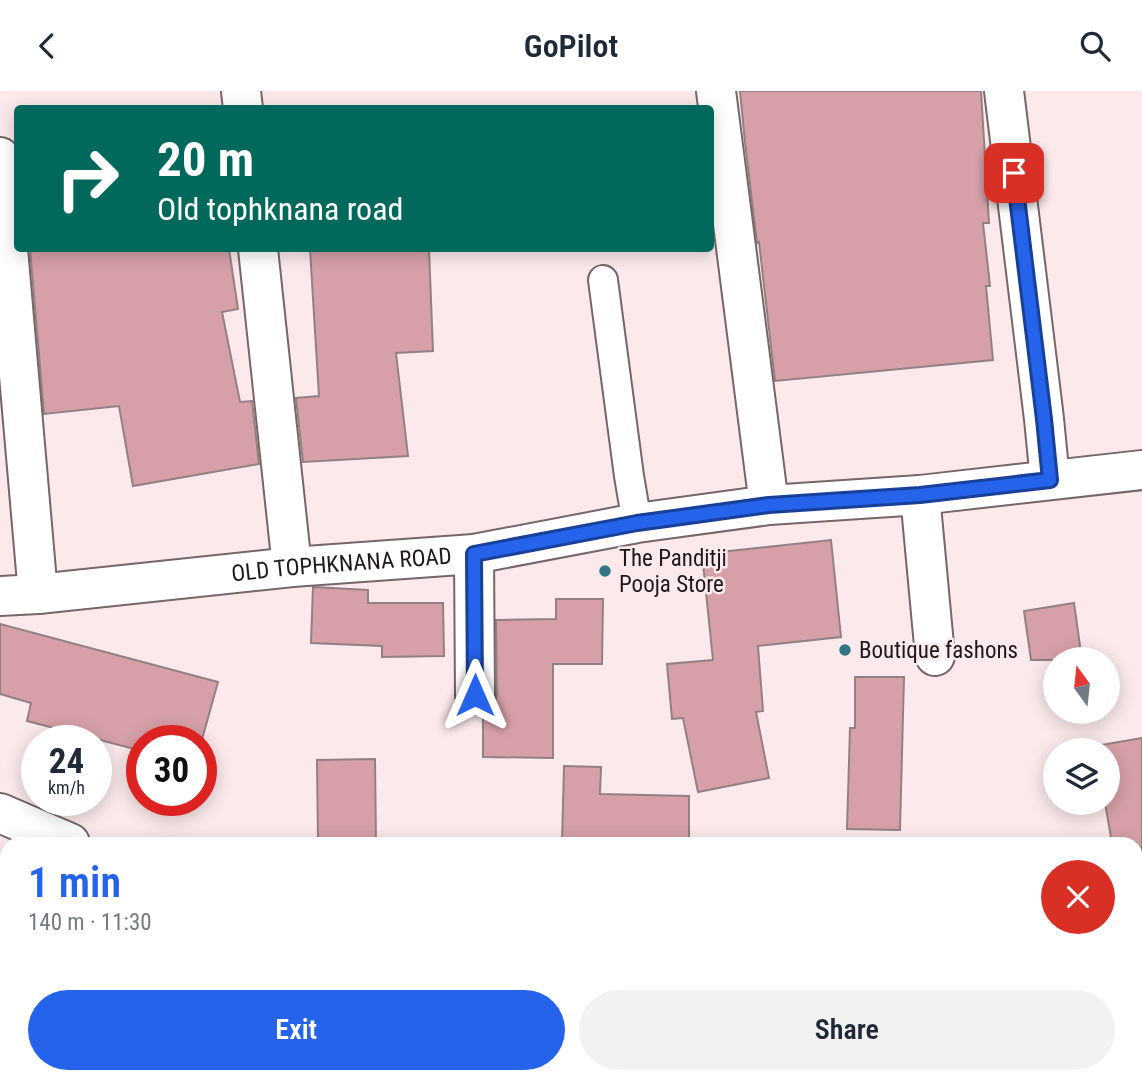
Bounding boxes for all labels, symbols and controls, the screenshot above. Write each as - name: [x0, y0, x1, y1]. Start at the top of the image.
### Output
- icon: back: [28, 27, 66, 65]
- text: GoPilot: [524, 27, 618, 65]
- icon: search: [1076, 27, 1114, 65]
- text: 20 m: [157, 131, 254, 188]
- icon: right: [42, 133, 133, 224]
- pin: [984, 143, 1044, 203]
- icon: arrive: [995, 154, 1033, 192]
- text: Old tophknana road: [157, 190, 403, 228]
- street label: OLD TOPHKNANA ROAD: [230, 543, 453, 587]
- place label: The Panditji Pooja Store: [619, 545, 727, 598]
- marker: The Panditji Pooja Store: [597, 563, 613, 579]
- place label: Boutique fashons: [859, 637, 1018, 664]
- marker: Boutique fashons: [837, 642, 853, 658]
- north arrow: [1043, 647, 1120, 725]
- map controls: [1043, 647, 1120, 815]
- position arrow: [438, 658, 512, 732]
- speed limit sign: 30: [126, 725, 217, 816]
- button: layers: [1043, 738, 1120, 815]
- text: 24: [49, 741, 84, 782]
- text: km/h: [48, 777, 85, 798]
- text: 1 min: [28, 858, 121, 907]
- button: close: [1041, 860, 1115, 934]
- text: 140 m · 11:30: [28, 909, 152, 936]
- button: Exit: [28, 990, 565, 1070]
- button: Share: [579, 990, 1115, 1070]

